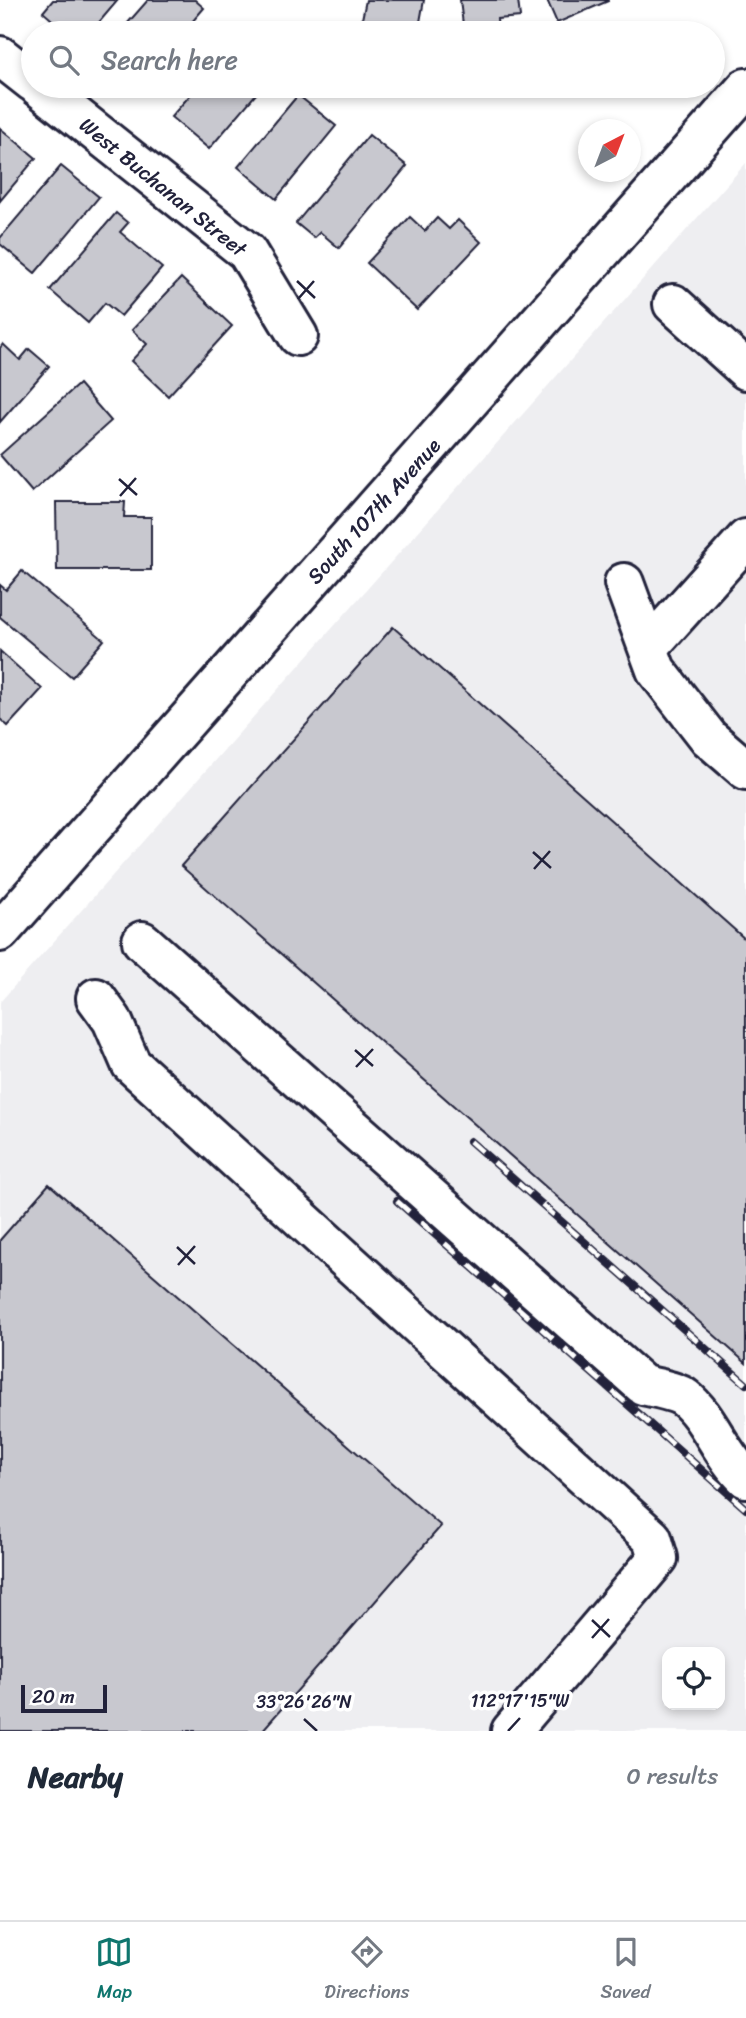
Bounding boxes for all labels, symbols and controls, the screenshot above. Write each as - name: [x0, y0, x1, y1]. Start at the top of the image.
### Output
- search box: [21, 21, 725, 98]
- text: Search here: [101, 37, 238, 83]
- icon: search: [45, 41, 83, 79]
- street label: West Buchanan Street: [71, 107, 257, 268]
- north arrow: [578, 119, 641, 182]
- street label: South 107th Avenue: [297, 429, 451, 593]
- map controls: [662, 1647, 725, 1710]
- button: locate: [662, 1647, 725, 1710]
- text: 20 m: [32, 1680, 75, 1713]
- scale bar: [21, 1682, 107, 1714]
- text: 112°17'15"W: [471, 1685, 570, 1717]
- text: 33°26'26"N: [256, 1686, 352, 1718]
- text: Nearby: [28, 1750, 123, 1804]
- text: 0 results: [626, 1756, 718, 1797]
- tab: Map: [95, 1933, 133, 2008]
- tab: Directions: [324, 1933, 410, 2008]
- tab: Saved: [600, 1933, 651, 2008]

